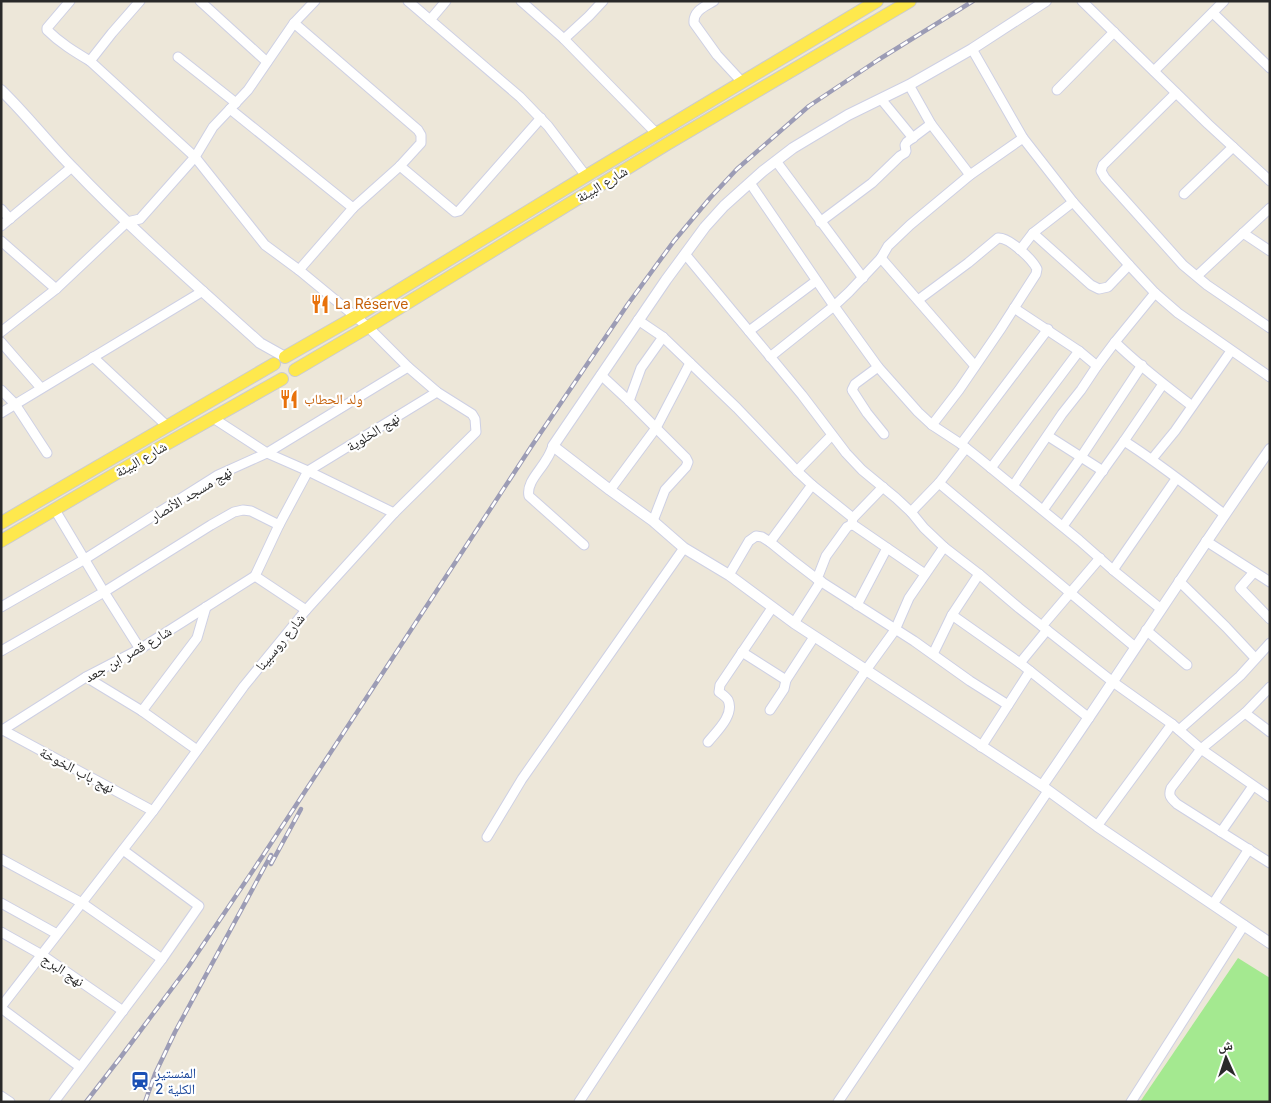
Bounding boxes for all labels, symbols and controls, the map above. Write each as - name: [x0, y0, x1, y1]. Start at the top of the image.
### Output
- street label: شارع البيئة: [573, 162, 631, 207]
- restaurant icon: La Réserve: [309, 293, 331, 315]
- place label: La Réserve: [335, 295, 408, 312]
- restaurant icon: ولد الحطاب: [278, 388, 300, 410]
- place label: ولد الحطاب: [304, 390, 363, 408]
- street label: نهج الخلوية: [343, 409, 404, 456]
- street label: شارع البيئة: [112, 437, 170, 482]
- street label: نهج مسجد الأنصار: [146, 462, 236, 527]
- street label: شارع روسبينا: [251, 610, 309, 675]
- street label: شارع قصر ابن جعد: [81, 622, 175, 687]
- street label: نهج باب الخوخة: [36, 743, 118, 798]
- street label: نهج البرج: [38, 949, 88, 992]
- north arrow: [1201, 1033, 1251, 1083]
- text: ش: [1217, 1036, 1233, 1054]
- place label: المنستير الكلية 2: [154, 1064, 196, 1097]
- station icon: المنستير الكلية 2: [129, 1070, 151, 1092]

